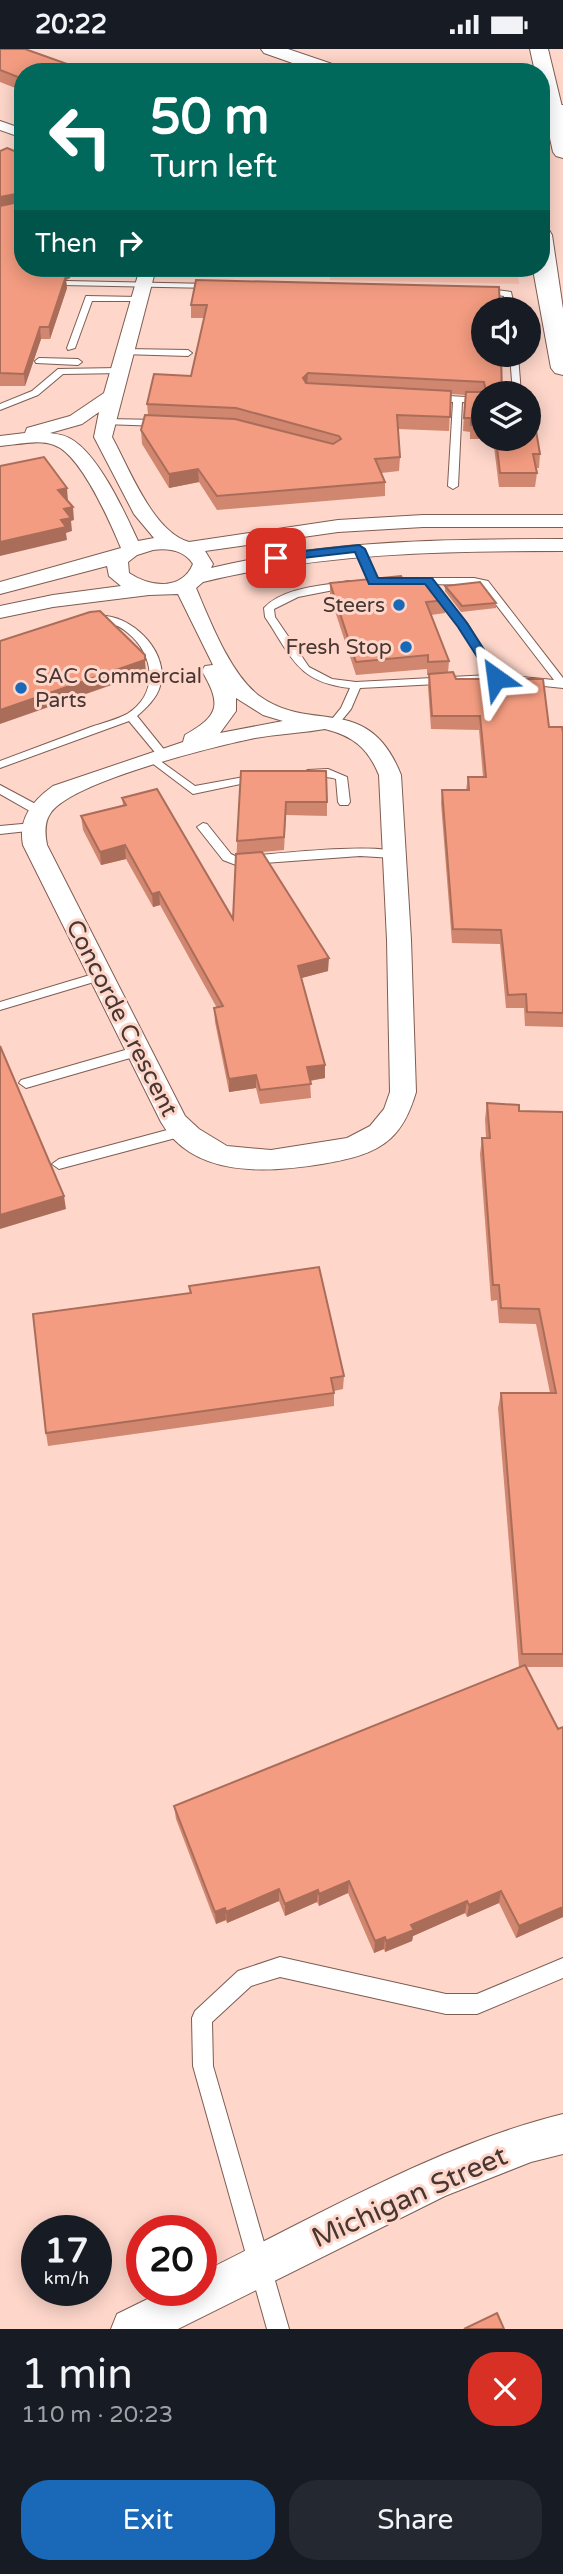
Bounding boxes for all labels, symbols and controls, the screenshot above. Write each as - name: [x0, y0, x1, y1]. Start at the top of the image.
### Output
- text: 20:22: [35, 9, 107, 40]
- text: 50 m: [150, 88, 269, 147]
- icon: left: [35, 91, 126, 182]
- text: Turn left: [150, 148, 277, 186]
- icon: right: [111, 224, 149, 262]
- text: Then: [35, 228, 97, 259]
- map controls: [471, 297, 541, 451]
- button: sound: [471, 297, 541, 367]
- button: layers: [471, 381, 541, 451]
- pin: [246, 528, 306, 588]
- icon: arrive: [257, 539, 295, 577]
- place label: Steers: [323, 593, 385, 618]
- marker: Steers: [391, 597, 407, 613]
- place label: Fresh Stop: [285, 635, 392, 660]
- marker: Fresh Stop: [398, 639, 414, 655]
- position arrow: [459, 641, 533, 715]
- place label: SAC Commercial Parts: [35, 664, 202, 713]
- marker: SAC Commercial Parts: [13, 680, 29, 696]
- street label: Concorde Crescent: [59, 915, 184, 1121]
- street label: Michigan Street: [306, 2138, 513, 2255]
- speed limit sign: 20: [126, 2215, 217, 2306]
- text: 17: [45, 2230, 88, 2272]
- text: km/h: [44, 2267, 89, 2289]
- text: 1 min: [21, 2349, 133, 2400]
- button: close: [468, 2352, 542, 2426]
- text: 110 m · 20:23: [21, 2401, 173, 2429]
- button: Exit: [21, 2480, 275, 2560]
- button: Share: [289, 2480, 542, 2560]

